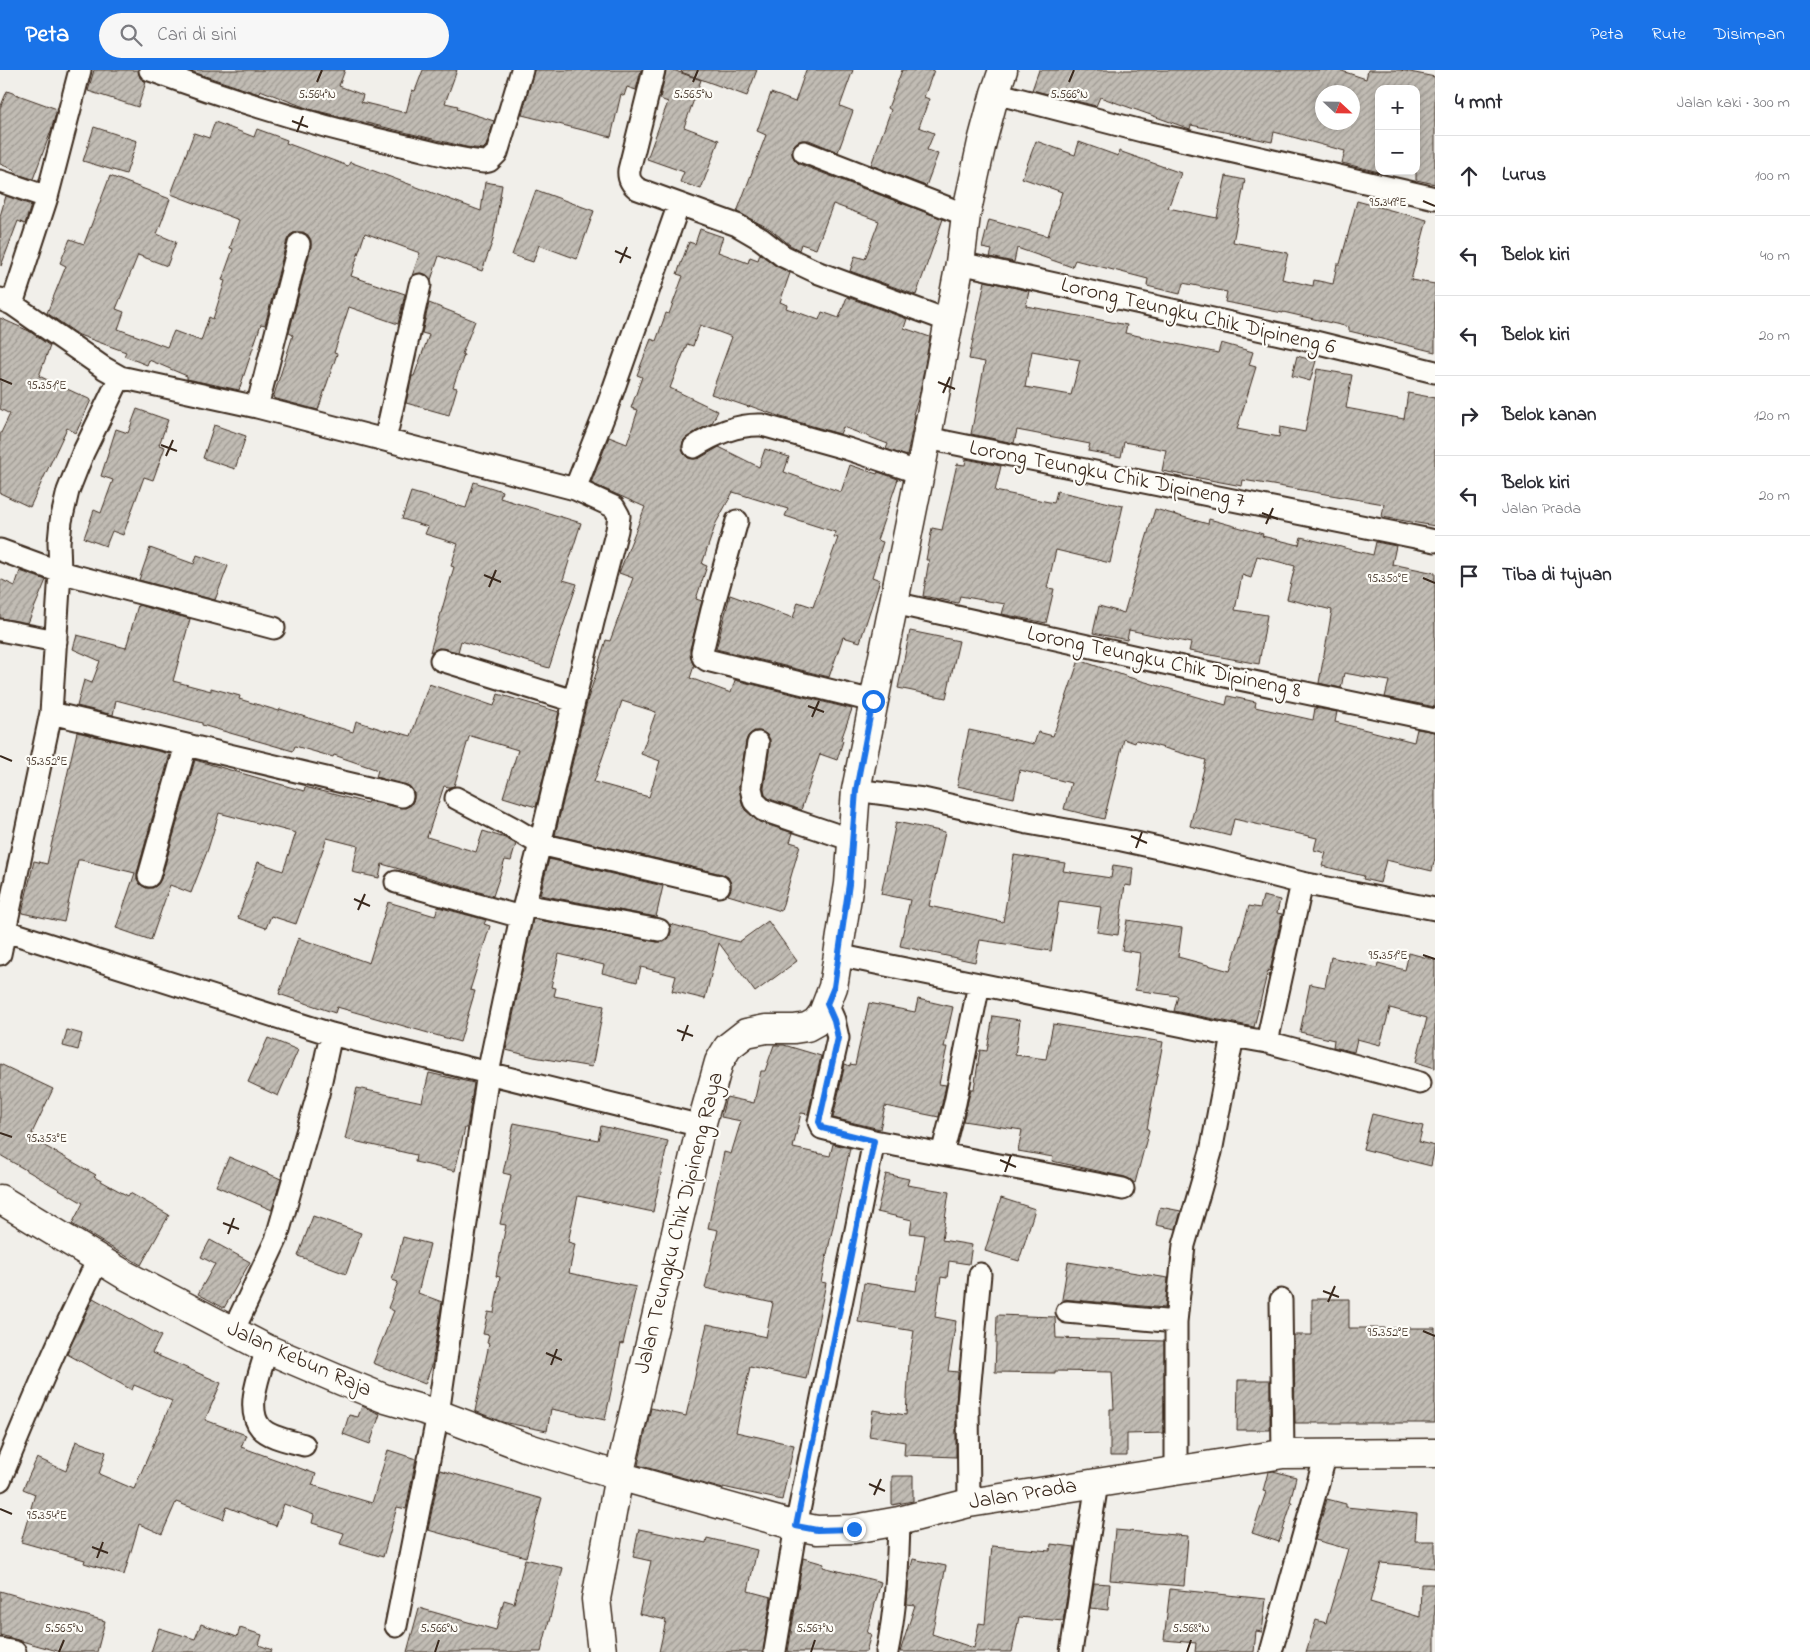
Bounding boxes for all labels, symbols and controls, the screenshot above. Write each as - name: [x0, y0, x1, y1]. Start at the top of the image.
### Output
- search box: [99, 13, 449, 58]
- text: Peta: [25, 18, 69, 53]
- icon: search: [117, 21, 145, 49]
- text: Cari di sini: [157, 22, 237, 49]
- text: Peta: [1590, 22, 1623, 48]
- text: Rute: [1651, 22, 1686, 48]
- text: Disimpan: [1714, 22, 1785, 48]
- north arrow: [1315, 85, 1360, 130]
- map controls: [1375, 85, 1420, 175]
- button: +: [1375, 85, 1420, 130]
- text: 5.564°N: [298, 86, 336, 104]
- text: 5.565°N: [673, 86, 713, 104]
- text: 5.566°N: [1050, 86, 1088, 104]
- text: 4 mnt: [1455, 88, 1503, 118]
- text: Jalan kaki · 300 m: [1677, 91, 1790, 115]
- button: −: [1375, 130, 1420, 175]
- icon: ahead: [1455, 162, 1483, 190]
- text: Lurus: [1502, 162, 1546, 189]
- text: 100 m: [1755, 164, 1790, 188]
- text: 95.349°E: [1370, 194, 1406, 212]
- icon: left: [1455, 242, 1483, 270]
- text: Belok kiri: [1502, 242, 1570, 269]
- text: 40 m: [1760, 244, 1790, 268]
- street label: Lorong Teungku Chik Dipineng 6: [1057, 270, 1339, 365]
- icon: left: [1455, 322, 1483, 350]
- text: Belok kiri: [1502, 322, 1570, 349]
- text: 20 m: [1759, 324, 1790, 348]
- text: 95.351°E: [27, 377, 67, 395]
- icon: right: [1455, 402, 1483, 430]
- text: Belok kanan: [1502, 402, 1596, 429]
- text: 120 m: [1754, 404, 1790, 428]
- street label: Lorong Teungku Chik Dipineng 7: [966, 433, 1248, 518]
- text: Belok kiri: [1502, 470, 1570, 497]
- icon: left: [1455, 482, 1483, 510]
- text: 20 m: [1759, 484, 1790, 508]
- text: Jalan Prada: [1502, 497, 1581, 521]
- icon: arrive: [1455, 562, 1483, 590]
- text: Tiba di tujuan: [1502, 562, 1612, 589]
- text: 95.350°E: [1368, 570, 1408, 588]
- street label: Lorong Teungku Chik Dipineng 8: [1024, 618, 1304, 709]
- route start: [862, 690, 885, 713]
- text: 95.352°E: [26, 753, 68, 771]
- text: 95.351°E: [1368, 947, 1408, 965]
- street label: Jalan Teungku Chik Dipineng Raya: [627, 1069, 734, 1377]
- text: 95.353°E: [27, 1130, 67, 1148]
- street label: Jalan Kebun Raja: [221, 1314, 377, 1406]
- text: 95.352°E: [1367, 1324, 1409, 1342]
- street label: Jalan Prada: [967, 1471, 1079, 1519]
- text: 95.354°E: [27, 1507, 67, 1525]
- route end: [843, 1518, 866, 1541]
- text: 5.565°N: [44, 1620, 84, 1638]
- text: 5.566°N: [420, 1620, 458, 1638]
- text: 5.567°N: [796, 1620, 834, 1638]
- text: 5.568°N: [1172, 1620, 1210, 1638]

